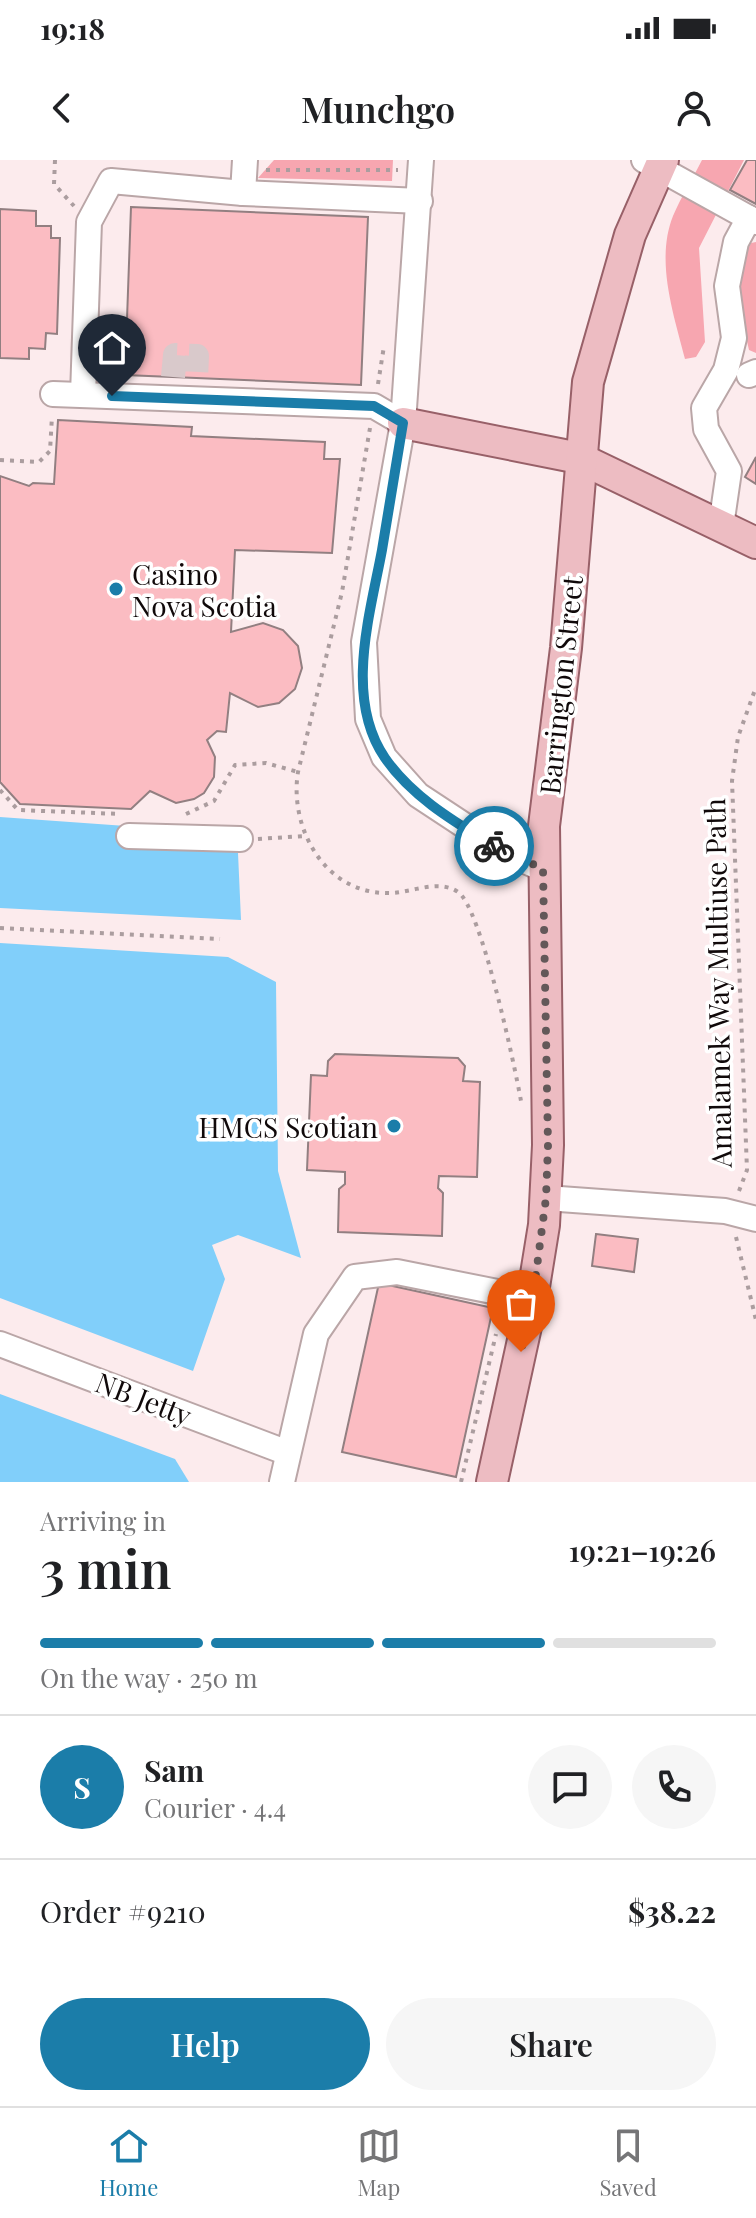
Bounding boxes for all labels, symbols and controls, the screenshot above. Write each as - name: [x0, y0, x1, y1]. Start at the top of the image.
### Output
- text: 19:18: [40, 8, 105, 48]
- text: Munchgo: [301, 84, 455, 132]
- icon: back: [40, 86, 84, 130]
- icon: person: [672, 86, 716, 130]
- pin: [78, 314, 146, 396]
- icon: home: [90, 326, 134, 370]
- place label: Casino Nova Scotia: [132, 555, 277, 624]
- street label: Barrington Street: [530, 573, 590, 796]
- marker: Casino Nova Scotia: [107, 580, 125, 598]
- street label: Amalamek Way Multiuse Path: [695, 797, 739, 1169]
- courier: [454, 806, 534, 886]
- icon: bike: [472, 824, 516, 868]
- place label: HMCS Scotian: [198, 1108, 378, 1145]
- marker: HMCS Scotian: [385, 1117, 403, 1135]
- pin: [487, 1270, 555, 1352]
- icon: bag: [499, 1282, 543, 1326]
- street label: NB Jetty: [91, 1363, 197, 1433]
- text: Arriving in: [40, 1503, 166, 1538]
- text: 19:21–19:26: [568, 1530, 716, 1570]
- text: 3 min: [40, 1533, 171, 1602]
- text: On the way · 250 m: [40, 1660, 258, 1695]
- button: chat: [528, 1745, 612, 1829]
- button: phone: [632, 1745, 716, 1829]
- text: Sam: [144, 1750, 204, 1790]
- text: S: [73, 1767, 91, 1807]
- text: Courier · 4.4: [144, 1790, 286, 1825]
- text: Order #9210: [40, 1891, 206, 1931]
- text: $38.22: [628, 1891, 716, 1931]
- button: Help: [40, 1998, 370, 2090]
- button: Share: [386, 1998, 716, 2090]
- tab: Home: [99, 2124, 158, 2202]
- tab: Map: [357, 2124, 401, 2202]
- tab: Saved: [599, 2124, 657, 2202]

